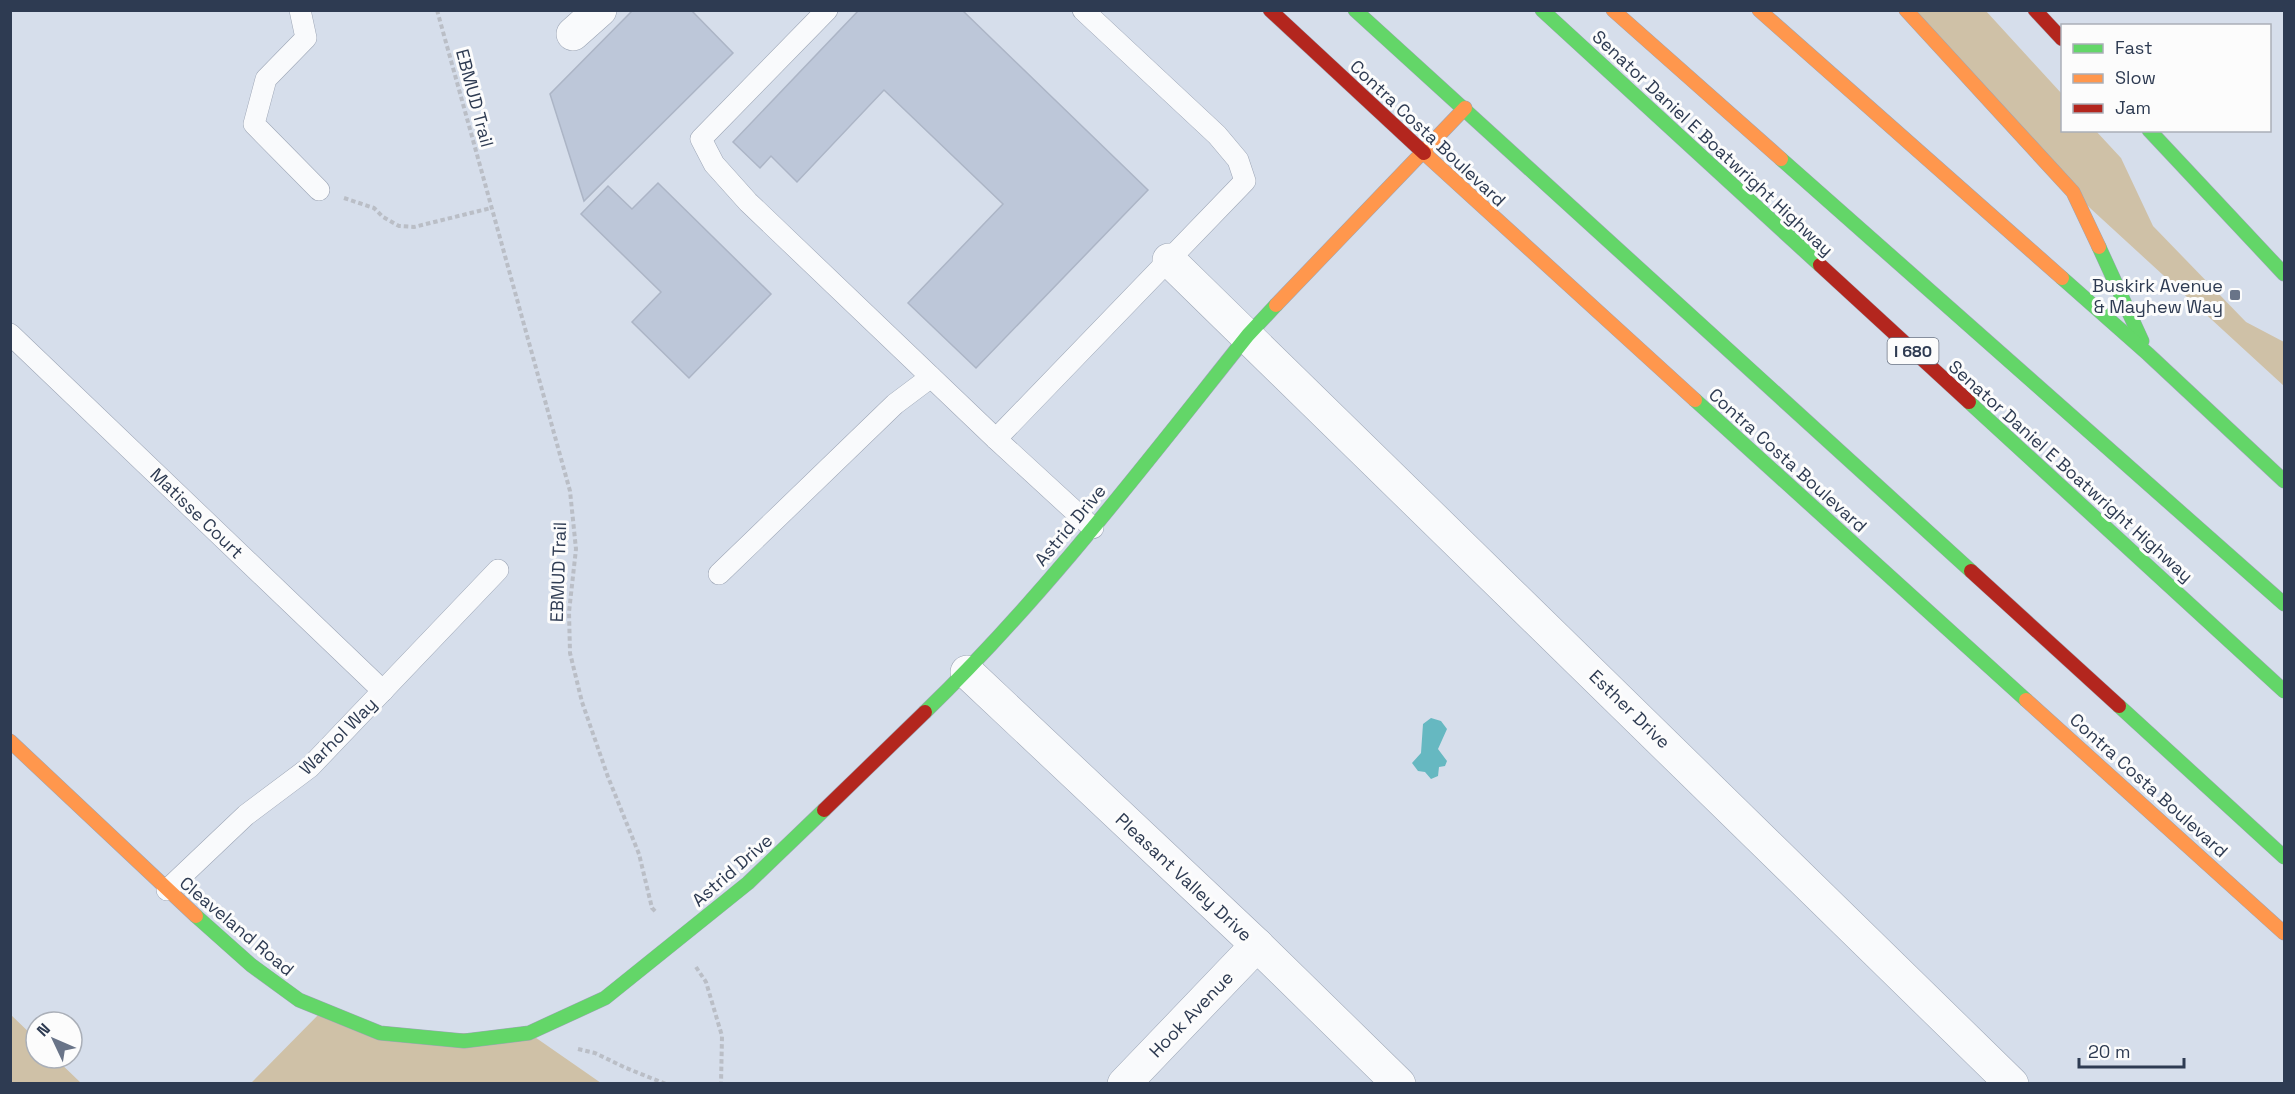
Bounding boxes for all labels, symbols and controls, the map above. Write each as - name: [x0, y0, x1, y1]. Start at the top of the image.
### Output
- legend: [2061, 24, 2271, 132]
- street label: Senator Daniel E Boatwright Highway: [1588, 25, 1838, 261]
- text: Fast: [2115, 36, 2152, 59]
- street label: EBMUD Trail: [451, 46, 499, 150]
- street label: Contra Costa Boulevard: [1345, 55, 1511, 211]
- text: Slow: [2115, 66, 2156, 89]
- text: Jam: [2115, 96, 2151, 119]
- place label: Buskirk Avenue & Mayhew Way: [2092, 274, 2223, 318]
- marker: Buskirk Avenue & Mayhew Way: [2228, 288, 2242, 302]
- road number: I 680: [1888, 338, 1938, 364]
- street label: Senator Daniel E Boatwright Highway: [1944, 355, 2198, 587]
- street label: Contra Costa Boulevard: [1704, 383, 1872, 537]
- street label: Matisse Court: [145, 463, 249, 563]
- street label: Astrid Drive: [1029, 480, 1111, 570]
- street label: EBMUD Trail: [545, 521, 571, 623]
- street label: Esther Drive: [1585, 665, 1675, 753]
- street label: Warhol Way: [294, 692, 382, 780]
- street label: Contra Costa Boulevard: [2065, 708, 2233, 862]
- street label: Pleasant Valley Drive: [1111, 808, 1257, 946]
- street label: Astrid Drive: [687, 829, 777, 911]
- street label: Cleaveland Road: [175, 871, 299, 981]
- street label: Hook Avenue: [1144, 966, 1238, 1062]
- north arrow: [24, 1010, 84, 1070]
- text: N: [32, 1019, 55, 1041]
- scale bar: [2079, 1031, 2184, 1069]
- text: 20 m: [2088, 1040, 2131, 1063]

